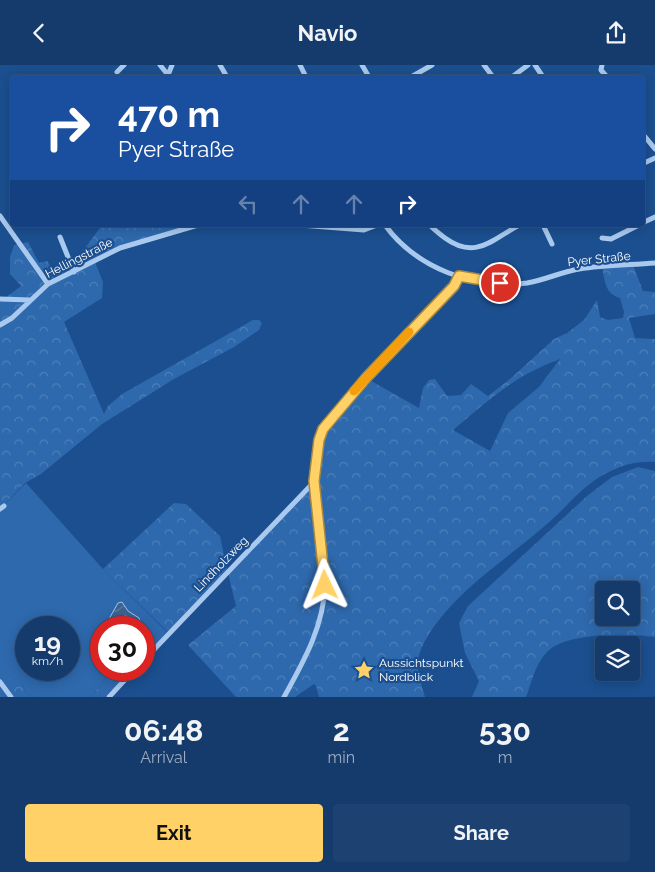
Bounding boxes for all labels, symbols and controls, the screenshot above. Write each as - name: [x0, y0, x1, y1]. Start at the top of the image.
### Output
- icon: back: [25, 19, 53, 47]
- icon: share: [602, 19, 630, 47]
- text: Navio: [298, 20, 357, 46]
- text: 470 m: [118, 94, 220, 135]
- icon: right: [35, 95, 100, 160]
- text: Pyer Straße: [118, 136, 234, 162]
- icon: left: [234, 190, 262, 218]
- icon: ahead: [287, 190, 315, 218]
- icon: ahead: [340, 190, 368, 218]
- icon: right: [393, 190, 421, 218]
- street label: Hellingstraße: [43, 235, 115, 281]
- street label: Pyer Straße: [567, 249, 631, 269]
- pin: [479, 262, 521, 304]
- icon: arrive: [486, 269, 514, 297]
- street label: Lindholzweg: [191, 533, 251, 595]
- position arrow: [298, 558, 350, 610]
- map controls: [595, 581, 640, 681]
- button: search: [595, 581, 640, 626]
- speed limit sign: 30: [90, 616, 155, 681]
- text: 19: [34, 627, 61, 657]
- button: layers: [595, 636, 640, 681]
- text: km/h: [32, 654, 63, 668]
- place label: Aussichtspunkt Nordblick: [379, 656, 464, 684]
- place icon: Aussichtspunkt Nordblick: [353, 659, 375, 681]
- text: 06:48: [124, 713, 203, 748]
- text: 2: [333, 713, 350, 748]
- text: 530: [479, 713, 531, 748]
- text: Arrival: [140, 748, 187, 767]
- text: min: [327, 748, 355, 767]
- text: m: [498, 748, 512, 767]
- button: Exit: [25, 804, 323, 862]
- button: Share: [333, 804, 630, 862]

